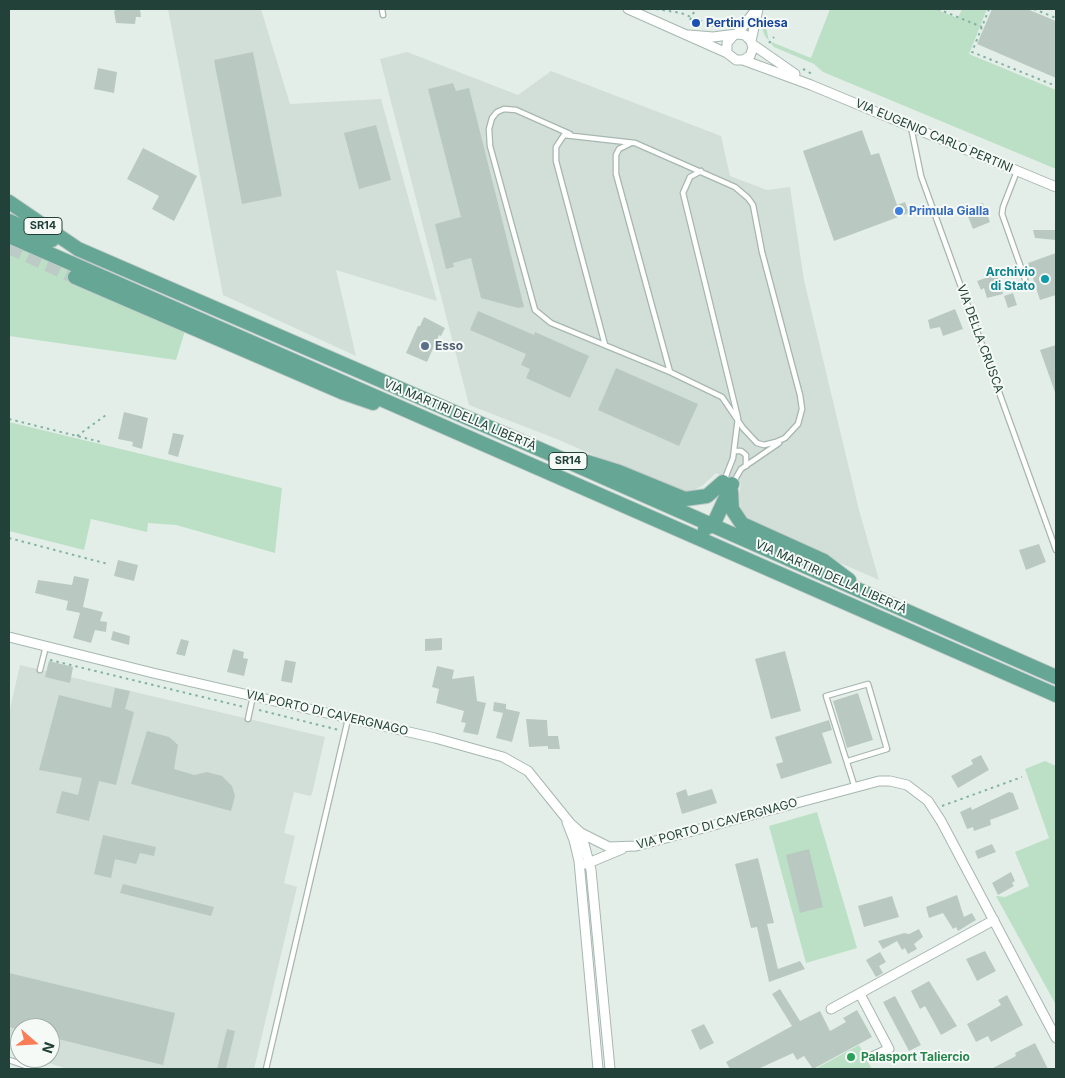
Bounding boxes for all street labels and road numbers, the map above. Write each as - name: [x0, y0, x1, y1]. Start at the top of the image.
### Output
- street label: VIA EUGENIO CARLO PERTINI: [853, 96, 1015, 176]
- road number: SR14: [24, 218, 62, 235]
- street label: VIA DELLA CRUSCA: [954, 283, 1006, 395]
- street label: VIA MARTIRI DELLA LIBERTÀ: [382, 376, 538, 454]
- road number: SR14: [549, 452, 587, 470]
- street label: VIA MARTIRI DELLA LIBERTÀ: [753, 537, 909, 617]
- street label: VIA PORTO DI CAVERGNAGO: [244, 687, 410, 739]
- street label: VIA PORTO DI CAVERGNAGO: [635, 796, 799, 852]

